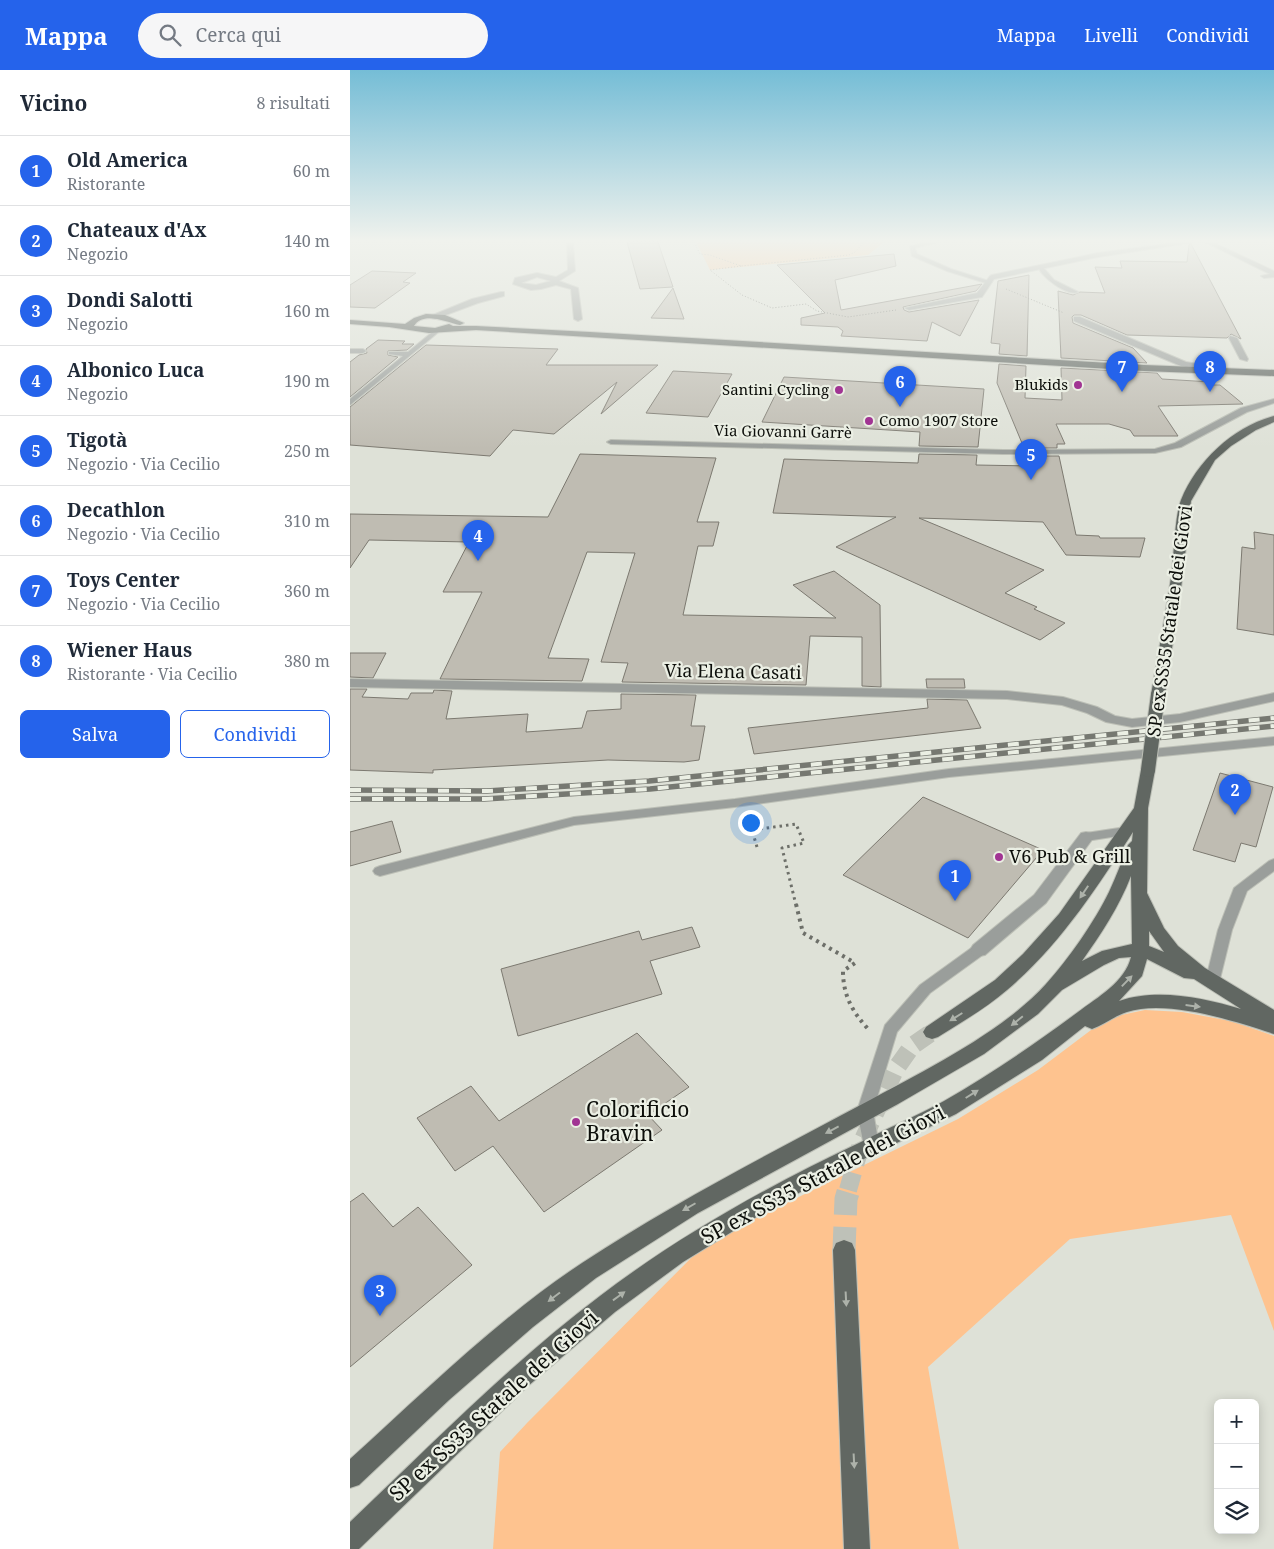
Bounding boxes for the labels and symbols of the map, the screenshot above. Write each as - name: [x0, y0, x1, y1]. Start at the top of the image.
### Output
- pin: 7: [1106, 351, 1138, 392]
- pin: 8: [1194, 351, 1226, 392]
- pin: 6: [884, 366, 916, 407]
- place label: Blukids: [1014, 374, 1068, 394]
- place label: Santini Cycling: [722, 379, 829, 399]
- marker: Blukids: [1072, 379, 1084, 391]
- marker: Santini Cycling: [833, 384, 845, 396]
- place label: Como 1907 Store: [879, 410, 998, 430]
- marker: Como 1907 Store: [863, 415, 875, 427]
- street label: Via Giovanni Garrè: [714, 420, 852, 442]
- pin: 5: [1015, 439, 1047, 480]
- street label: SP ex SS35 Statale dei Giovi: [1141, 503, 1197, 738]
- pin: 4: [462, 520, 494, 561]
- street label: Via Elena Casati: [664, 658, 802, 684]
- pin: 2: [1219, 774, 1251, 815]
- your location: [738, 810, 764, 836]
- place label: V6 Pub & Grill: [1009, 844, 1131, 868]
- marker: V6 Pub & Grill: [993, 851, 1005, 863]
- pin: 1: [939, 860, 971, 901]
- one-way arrow: [1079, 886, 1089, 899]
- one-way arrow: [1121, 975, 1133, 987]
- one-way arrow: [1185, 1002, 1201, 1010]
- one-way arrow: [949, 1012, 962, 1021]
- one-way arrow: [1011, 1015, 1024, 1026]
- one-way arrow: [966, 1089, 979, 1099]
- place label: Colorificio Bravin: [586, 1095, 689, 1147]
- street label: SP ex SS35 Statale dei Giovi: [696, 1098, 950, 1250]
- marker: Colorificio Bravin: [570, 1116, 582, 1128]
- one-way arrow: [824, 1126, 839, 1134]
- one-way arrow: [682, 1203, 695, 1212]
- pin: 3: [364, 1275, 396, 1316]
- one-way arrow: [612, 1290, 625, 1301]
- one-way arrow: [843, 1291, 851, 1307]
- one-way arrow: [547, 1292, 561, 1302]
- street label: SP ex SS35 Statale dei Giovi: [383, 1304, 604, 1507]
- one-way arrow: [850, 1453, 858, 1469]

